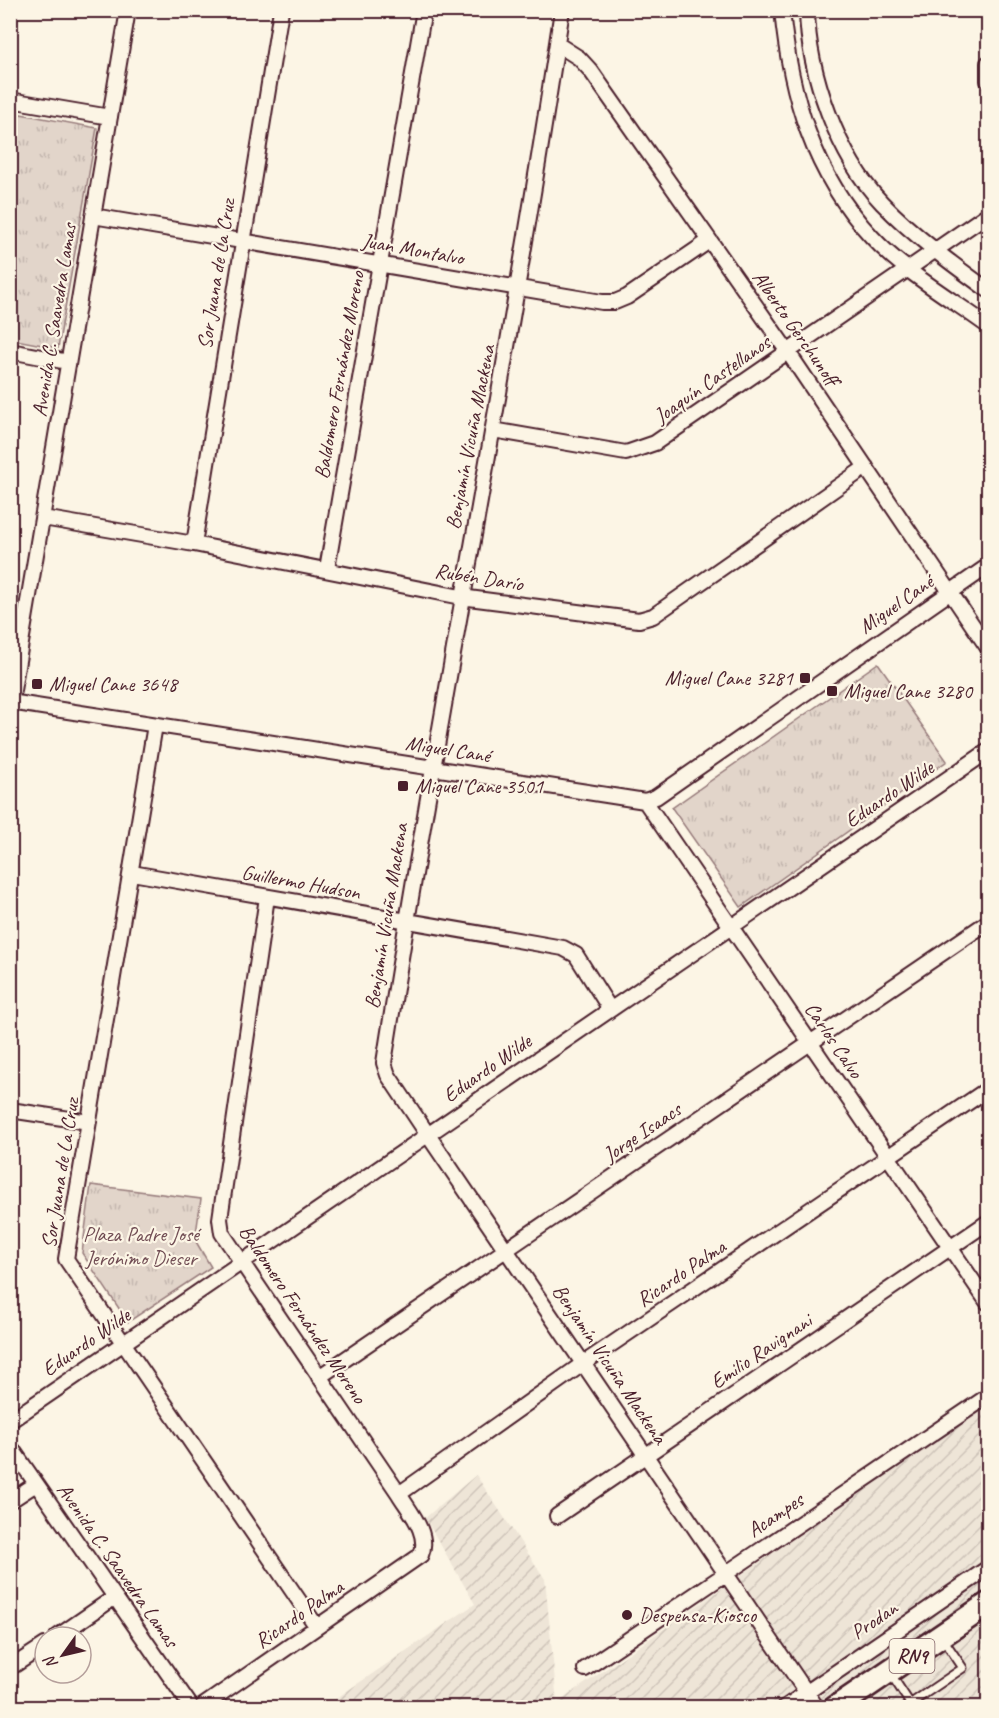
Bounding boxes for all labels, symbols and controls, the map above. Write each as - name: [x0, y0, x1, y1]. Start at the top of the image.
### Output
- street label: Sor Juana de La Cruz: [191, 195, 241, 351]
- street label: Avenida C. Saavedra Lamas: [26, 220, 82, 418]
- street label: Juan Montalvo: [359, 227, 468, 271]
- street label: Alberto Gerchunoff: [747, 266, 848, 394]
- street label: Baldomero Fernández Moreno: [308, 268, 370, 481]
- street label: Joaquín Castellanos: [648, 328, 777, 429]
- street label: Benjamín Vicuña Mackena: [439, 341, 501, 531]
- street label: Rubén Darío: [433, 557, 527, 597]
- street label: Miguel Cané: [854, 567, 941, 639]
- place label: Miguel Cane 3281: [665, 665, 795, 691]
- place label: Miguel Cane 3648: [49, 671, 180, 697]
- marker: Miguel Cane 3281: [798, 671, 812, 685]
- marker: Miguel Cane 3648: [30, 677, 44, 691]
- place label: Miguel Cane 3280: [844, 678, 974, 704]
- marker: Miguel Cane 3280: [825, 684, 839, 698]
- street label: Miguel Cané: [404, 729, 495, 769]
- street label: Eduardo Wilde: [839, 754, 939, 833]
- place label: Miguel Cane 3501: [415, 773, 545, 799]
- marker: Miguel Cane 3501: [396, 779, 410, 793]
- street label: Benjamín Vicuña Mackena: [359, 820, 414, 1011]
- street label: Guillermo Hudson: [240, 859, 363, 905]
- street label: Carlos Calvo: [799, 997, 870, 1084]
- street label: Eduardo Wilde: [438, 1027, 537, 1108]
- street label: Sor Juana de La Cruz: [35, 1094, 85, 1250]
- street label: Jorge Isaacs: [597, 1095, 687, 1168]
- street label: Baldomero Fernández Moreno: [233, 1220, 373, 1410]
- park label: Plaza Padre José Jerónimo Dieser: [83, 1221, 202, 1271]
- street label: Ricardo Palma: [631, 1233, 732, 1312]
- street label: Benjamín Vicuña Mackena: [547, 1279, 674, 1450]
- street label: Eduardo Wilde: [37, 1301, 136, 1382]
- street label: Emilio Ravignani: [705, 1306, 819, 1394]
- street label: Avenida C. Saavedra Lamas: [51, 1478, 186, 1654]
- street label: Acampes: [742, 1486, 809, 1543]
- street label: Ricardo Palma: [250, 1573, 350, 1654]
- street label: Prodan: [846, 1594, 904, 1645]
- place label: Despensa-Kiosco: [639, 1602, 758, 1628]
- marker: Despensa-Kiosco: [620, 1608, 634, 1622]
- north arrow: [33, 1625, 93, 1685]
- road number: RN9: [890, 1639, 934, 1673]
- text: N: [39, 1651, 62, 1673]

